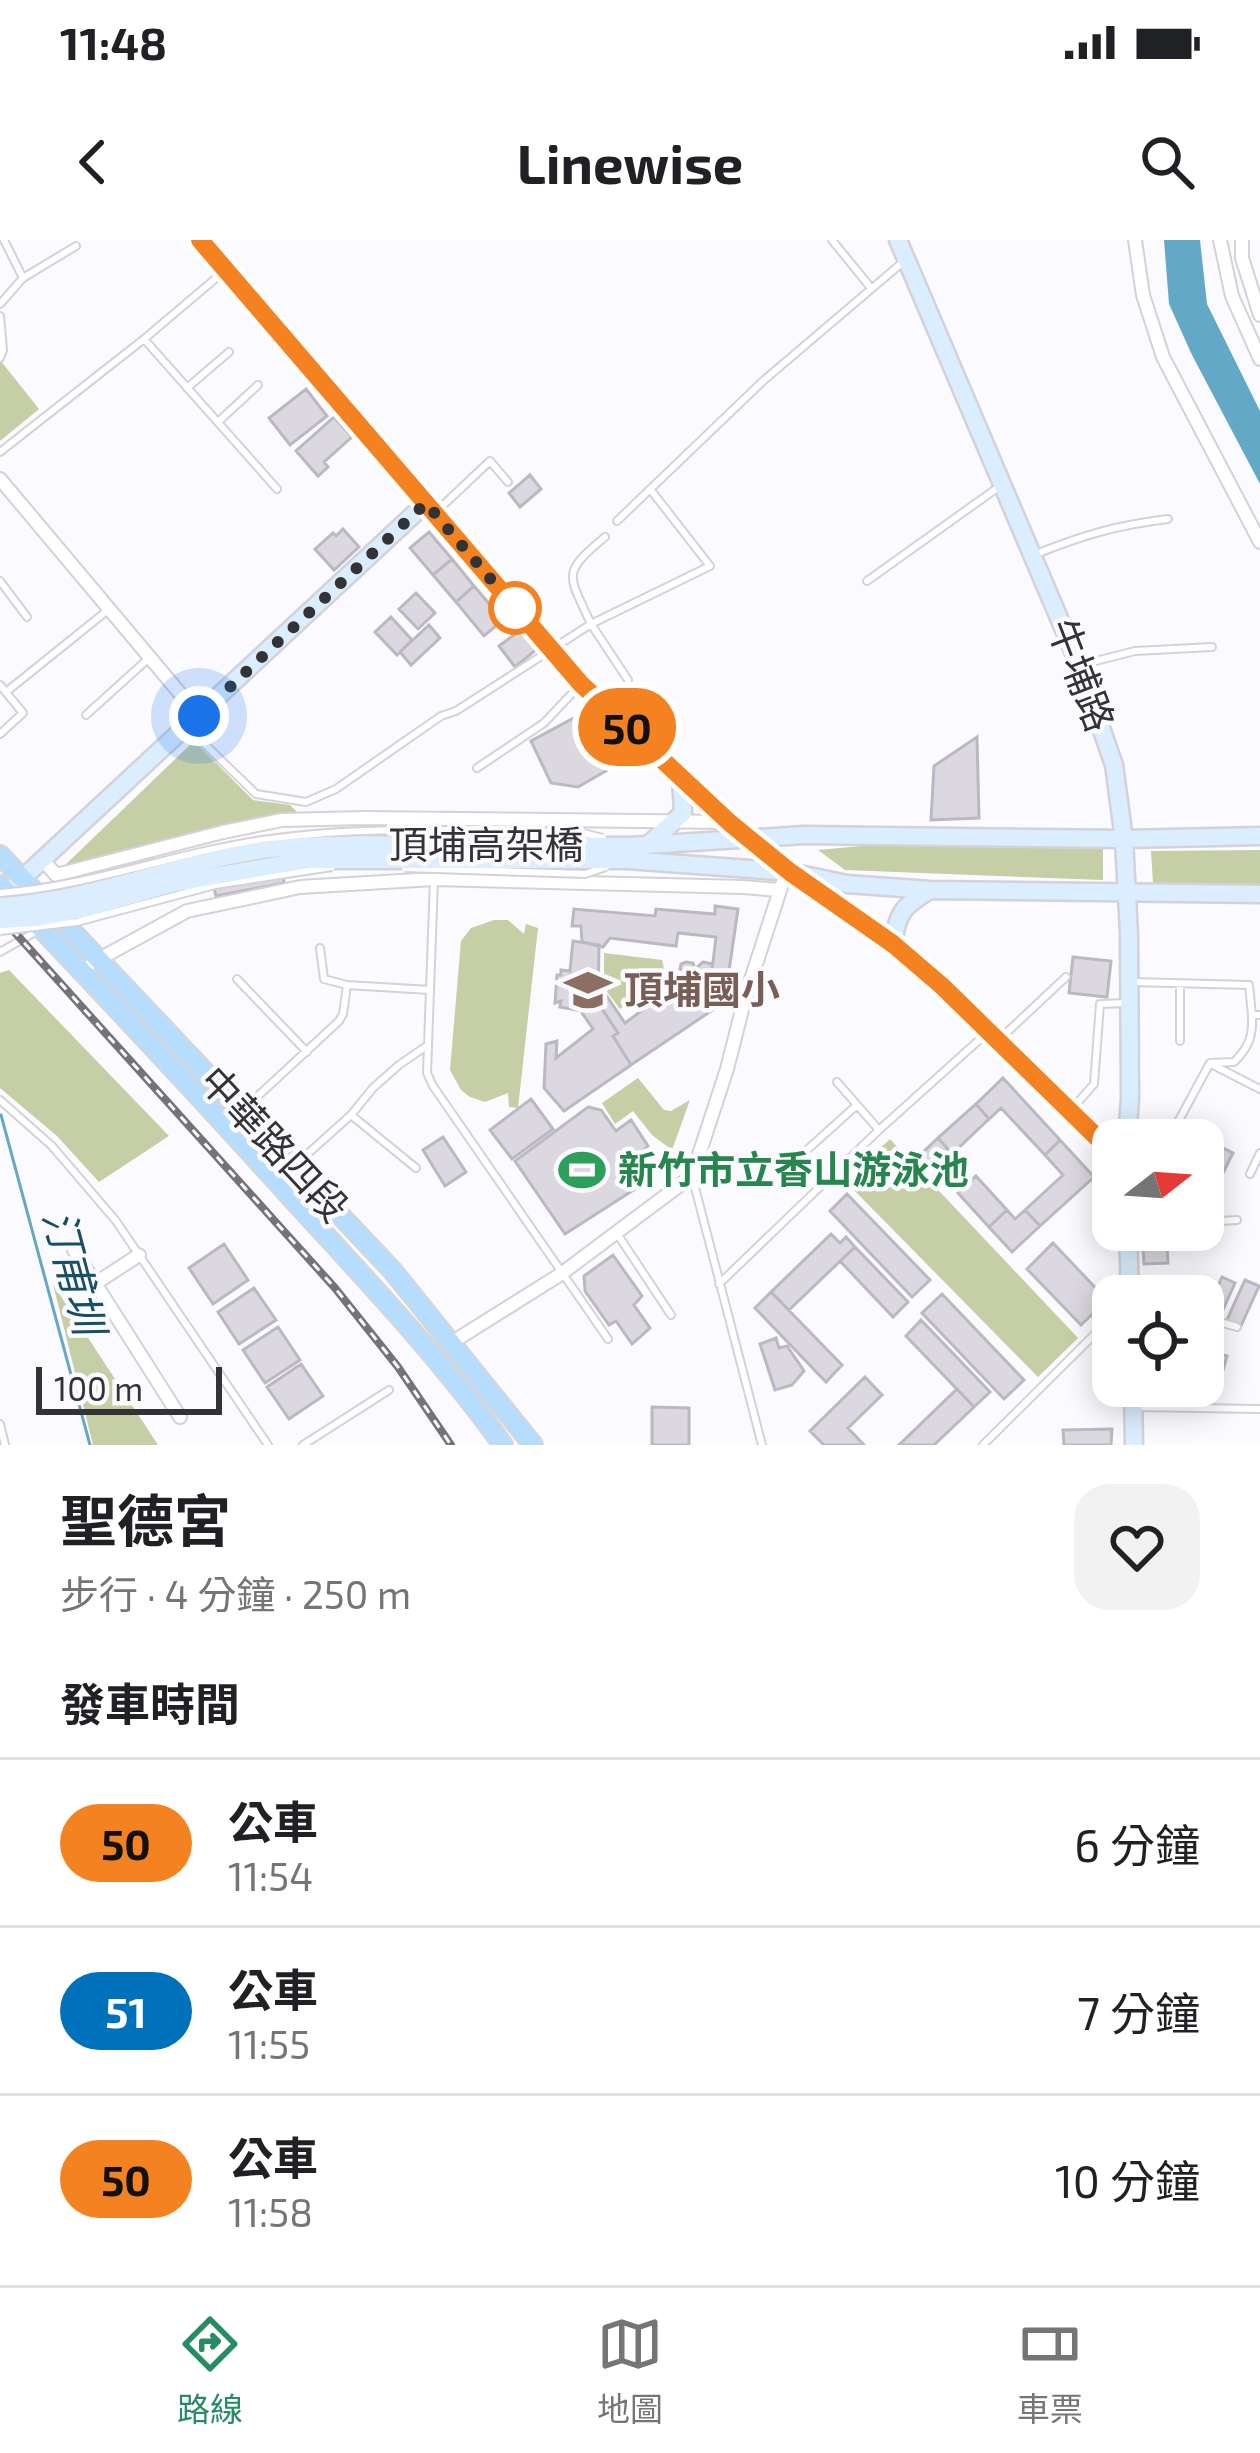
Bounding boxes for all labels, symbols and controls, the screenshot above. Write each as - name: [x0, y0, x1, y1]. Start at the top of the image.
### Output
- text: 11:48: [60, 15, 167, 69]
- icon: back: [60, 129, 126, 195]
- icon: search: [1134, 129, 1200, 195]
- text: Linewise: [517, 130, 743, 195]
- unlabelled marker: [490, 583, 540, 633]
- street label: 牛埔路: [1039, 611, 1125, 738]
- your location: [169, 686, 229, 746]
- line badge: 50: [573, 688, 681, 766]
- text: 50: [602, 702, 652, 752]
- street label: 頂埔高架橋: [388, 820, 584, 867]
- school or university icon: 頂埔國小: [563, 965, 613, 1015]
- place label: 頂埔國小: [624, 965, 780, 1012]
- street label: 中華路四段: [191, 1056, 359, 1230]
- north arrow: [1092, 1119, 1224, 1251]
- map controls: [1092, 1119, 1224, 1407]
- sports icon: 新竹市立香山游泳池: [557, 1145, 607, 1195]
- place label: 新竹市立香山游泳池: [618, 1145, 969, 1192]
- water label: 汀甫圳: [35, 1204, 118, 1345]
- button: locate: [1092, 1275, 1224, 1407]
- scale bar: [36, 1361, 222, 1414]
- text: 100 m: [54, 1368, 143, 1408]
- button: heart: [1074, 1484, 1200, 1610]
- text: 聖德宮: [60, 1485, 231, 1553]
- text: 步行 · 4 分鐘 · 250 m: [60, 1570, 411, 1617]
- text: 發車時間: [60, 1676, 240, 1730]
- text: 公車: [228, 1794, 318, 1848]
- text: 6 分鐘: [1074, 1817, 1200, 1871]
- text: 50: [101, 1818, 151, 1868]
- text: 11:54: [228, 1852, 313, 1899]
- text: 公車: [228, 1962, 318, 2016]
- text: 7 分鐘: [1077, 1985, 1200, 2039]
- text: 51: [105, 1986, 147, 2036]
- text: 11:55: [228, 2020, 310, 2067]
- text: 公車: [228, 2130, 318, 2184]
- text: 10 分鐘: [1055, 2153, 1200, 2207]
- text: 50: [101, 2154, 151, 2204]
- text: 11:58: [228, 2188, 313, 2235]
- tab: 路線: [177, 2311, 243, 2431]
- tab: 地圖: [597, 2311, 663, 2431]
- tab: 車票: [1017, 2311, 1083, 2431]

